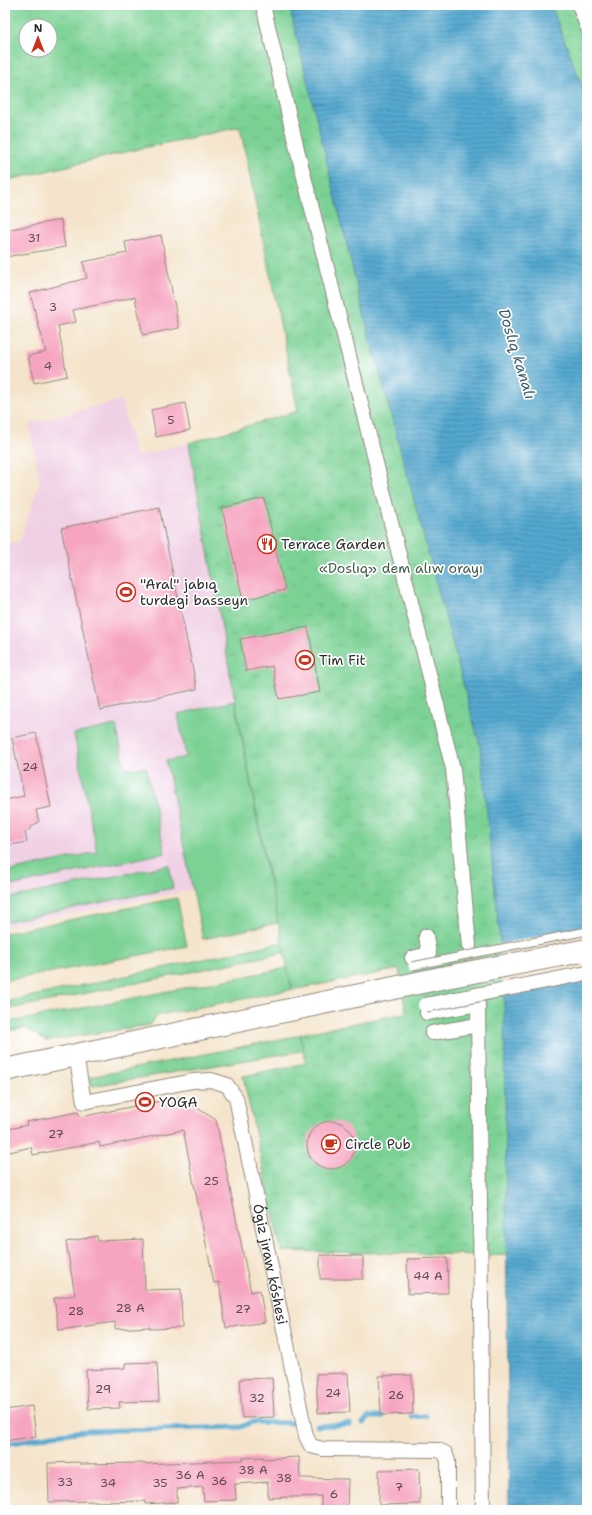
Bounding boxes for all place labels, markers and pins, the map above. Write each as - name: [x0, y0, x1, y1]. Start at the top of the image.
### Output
- restaurant icon: Terrace Garden: [256, 533, 278, 555]
- place label: Terrace Garden: [281, 535, 386, 553]
- place label: "Aral" jabıq turdegi basseyn: [140, 575, 248, 609]
- sports icon: "Aral" jabıq turdegi basseyn: [115, 581, 137, 603]
- sports icon: Tim Fit: [294, 649, 316, 671]
- place label: Tim Fit: [319, 651, 366, 669]
- sports icon: YOGA: [134, 1091, 156, 1113]
- place label: YOGA: [159, 1093, 198, 1111]
- cafe icon: Circle Pub: [320, 1133, 342, 1155]
- place label: Circle Pub: [345, 1135, 411, 1153]

